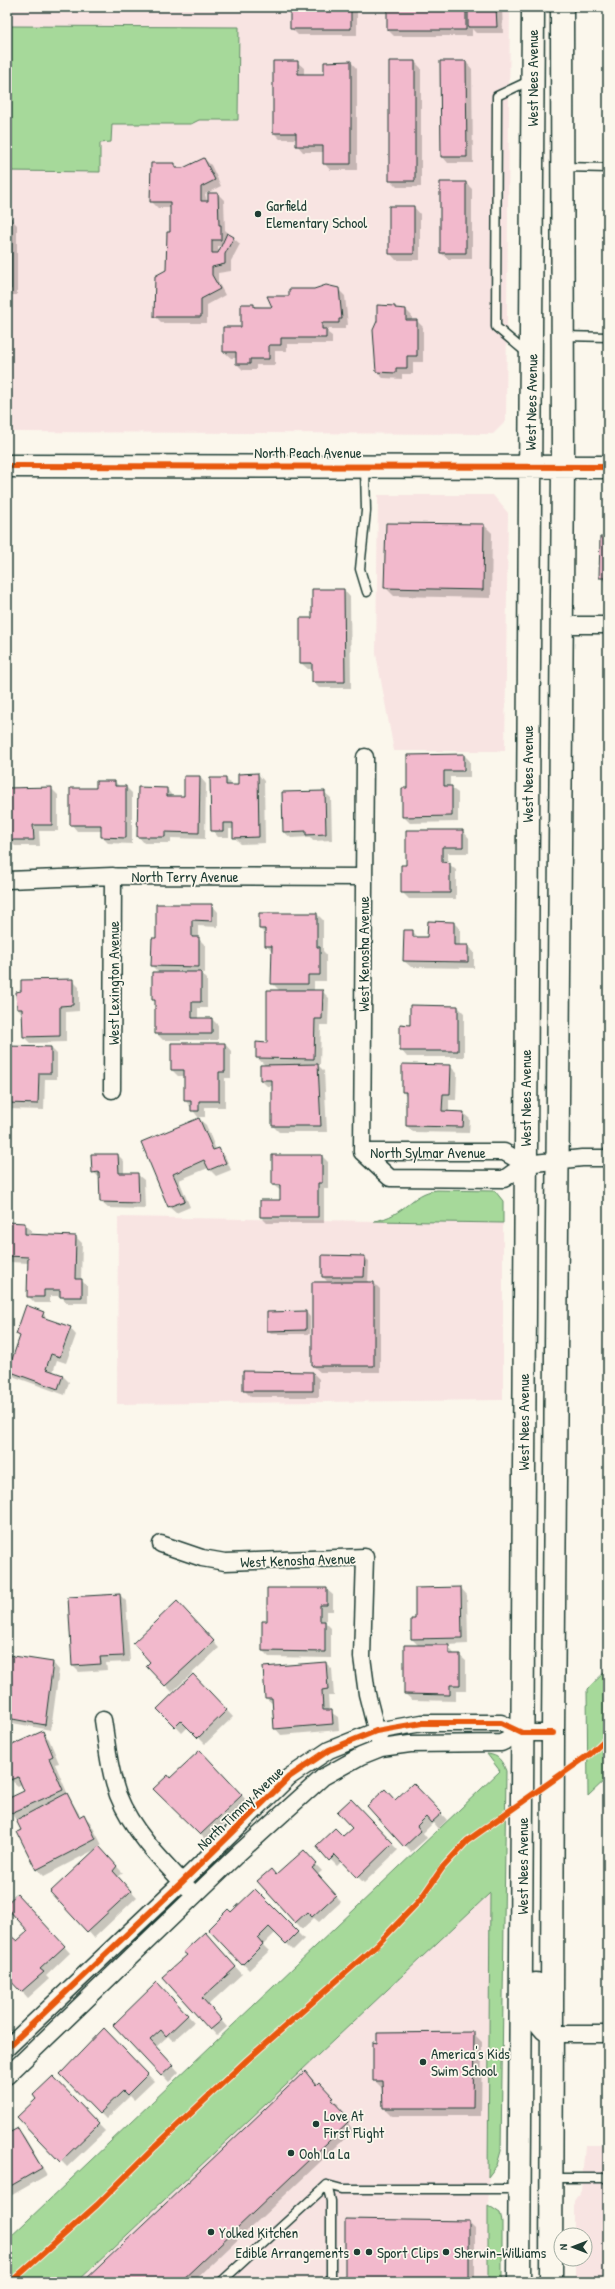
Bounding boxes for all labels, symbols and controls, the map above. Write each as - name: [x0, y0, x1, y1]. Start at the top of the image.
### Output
- street label: West Nees Avenue: [522, 30, 543, 126]
- place label: Garfield Elementary School: [266, 195, 367, 233]
- marker: Garfield Elementary School: [253, 209, 263, 219]
- street label: West Nees Avenue: [520, 353, 542, 451]
- street label: North Peach Avenue: [254, 442, 362, 463]
- street label: West Nees Avenue: [517, 726, 538, 822]
- street label: North Terry Avenue: [131, 866, 239, 887]
- street label: West Kenosha Avenue: [353, 896, 374, 1012]
- street label: West Lexington Avenue: [103, 921, 124, 1045]
- street label: West Nees Avenue: [515, 1050, 536, 1146]
- street label: North Sylmar Avenue: [370, 1142, 486, 1163]
- street label: West Nees Avenue: [513, 1374, 534, 1470]
- street label: West Kenosha Avenue: [240, 1547, 356, 1573]
- street label: North Timmy Avenue: [192, 1761, 288, 1855]
- street label: West Nees Avenue: [512, 1818, 533, 1914]
- place label: America's Kids Swim School: [431, 2043, 510, 2081]
- marker: America's Kids Swim School: [418, 2057, 428, 2067]
- place label: Love At First Flight: [323, 2105, 385, 2143]
- marker: Love At First Flight: [311, 2119, 321, 2129]
- place label: Ooh La La: [299, 2143, 350, 2164]
- marker: Ooh La La: [286, 2148, 296, 2158]
- place label: Yolked Kitchen: [219, 2222, 299, 2243]
- marker: Yolked Kitchen: [206, 2227, 216, 2237]
- north arrow: [553, 2227, 593, 2267]
- place label: Edible Arrangements: [236, 2242, 349, 2263]
- place label: Sport Clips: [377, 2242, 439, 2263]
- place label: Sherwin-Williams: [454, 2242, 547, 2263]
- text: N: [556, 2244, 570, 2250]
- marker: Edible Arrangements: [352, 2247, 362, 2257]
- marker: Sport Clips: [364, 2247, 374, 2257]
- marker: Sherwin-Williams: [441, 2247, 451, 2257]

